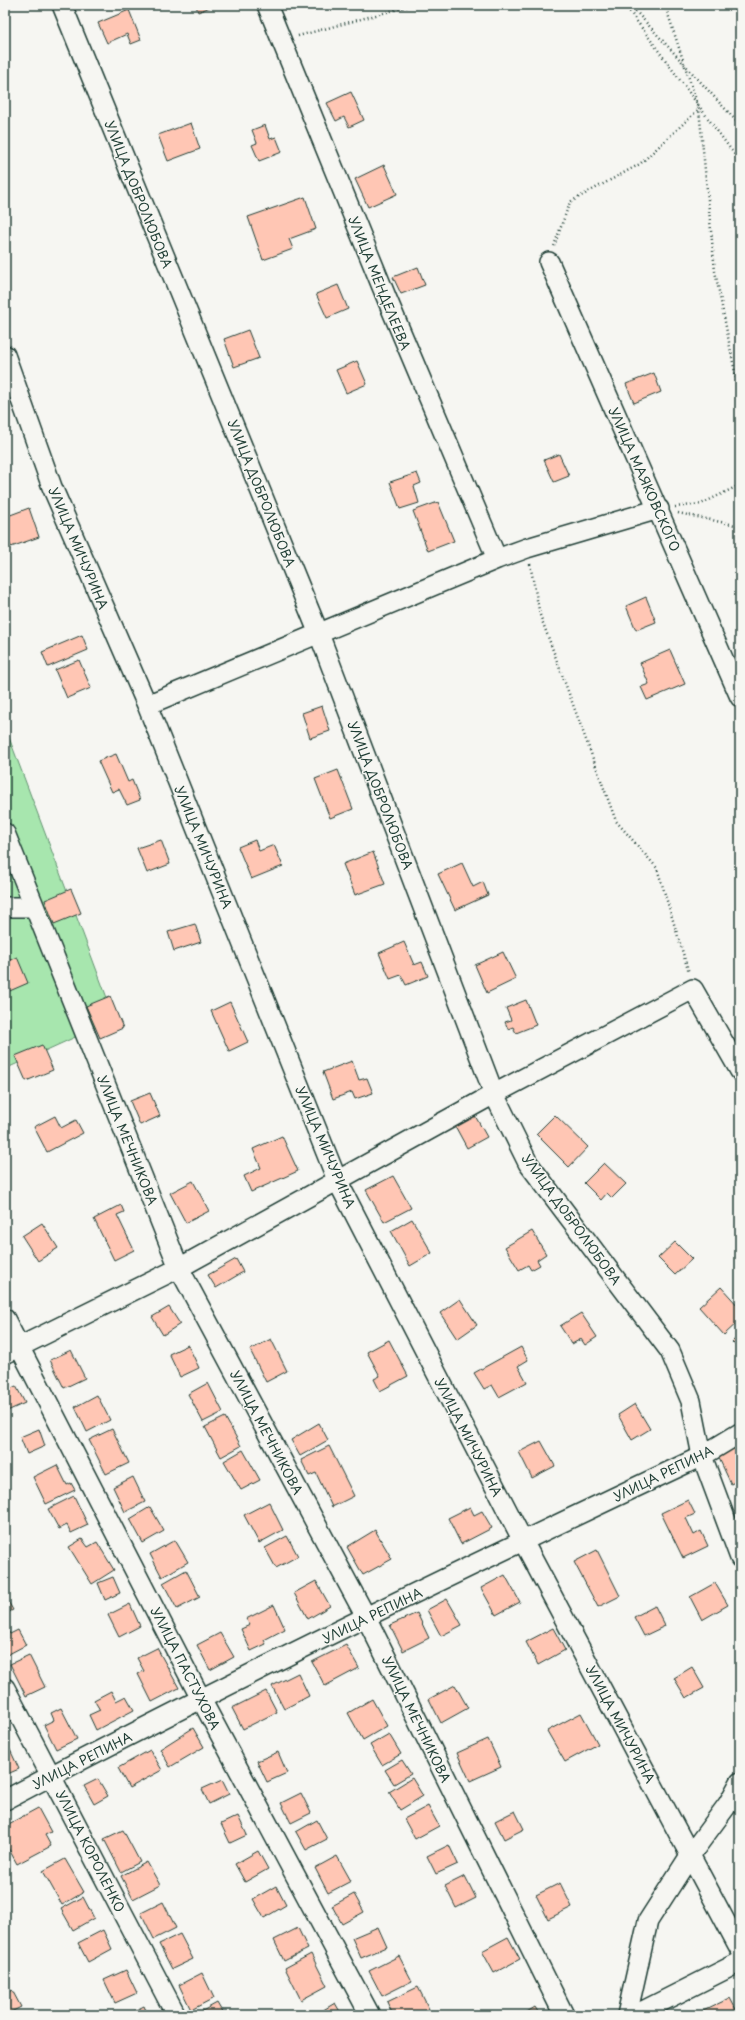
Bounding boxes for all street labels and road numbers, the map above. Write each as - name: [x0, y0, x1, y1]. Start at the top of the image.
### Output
- street label: УЛИЦА ДОБРОЛЮБОВА: [101, 117, 177, 271]
- street label: УЛИЦА МЕНДЕЛЕЕВА: [344, 213, 416, 353]
- street label: УЛИЦА МАЯКОВСКОГО: [605, 404, 685, 554]
- street label: УЛИЦА ДОБРОЛЮБОВА: [224, 416, 300, 570]
- street label: УЛИЦА МИЧУРИНА: [45, 484, 113, 612]
- street label: УЛИЦА ДОБРОЛЮБОВА: [344, 718, 418, 872]
- street label: УЛИЦА МИЧУРИНА: [171, 783, 237, 911]
- street label: УЛИЦА МЕЧНИКОВА: [93, 1072, 163, 1208]
- street label: УЛИЦА МИЧУРИНА: [292, 1083, 360, 1211]
- street label: УЛИЦА ДОБРОЛЮБОВА: [518, 1150, 626, 1288]
- street label: УЛИЦА МЕЧНИКОВА: [226, 1366, 308, 1498]
- street label: УЛИЦА МИЧУРИНА: [431, 1374, 507, 1500]
- street label: УЛИЦА РЕПИНА: [610, 1440, 716, 1506]
- street label: УЛИЦА РЕПИНА: [319, 1582, 425, 1648]
- street label: УЛИЦА ПАСТУХОВА: [147, 1603, 225, 1733]
- street label: УЛИЦА МЕЧНИКОВА: [378, 1653, 456, 1785]
- street label: УЛИЦА МИЧУРИНА: [582, 1662, 660, 1786]
- street label: УЛИЦА РЕПИНА: [29, 1727, 135, 1793]
- street label: УЛИЦА КОРОЛЕНКО: [52, 1787, 130, 1915]

